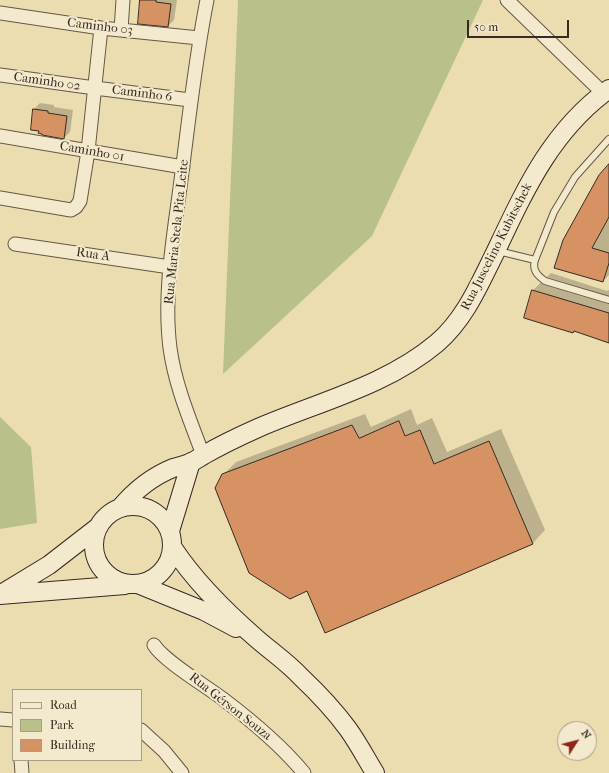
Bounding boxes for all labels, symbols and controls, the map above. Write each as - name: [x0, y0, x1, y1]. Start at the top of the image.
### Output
- scale bar: [469, 12, 571, 38]
- street label: Caminho 03: [66, 15, 134, 39]
- text: 50 m: [474, 20, 498, 34]
- street label: Caminho 02: [13, 70, 81, 94]
- street label: Caminho 6: [111, 83, 173, 105]
- street label: Caminho 01: [58, 139, 126, 165]
- street label: Rua Maria Stela Pita Leite: [162, 159, 192, 305]
- street label: Rua Juscelino Kubitschek: [458, 181, 536, 313]
- street label: Rua A: [75, 245, 111, 265]
- street label: Rua Gérson Souza: [186, 670, 274, 744]
- legend: [12, 689, 142, 761]
- text: Road: [50, 698, 77, 712]
- text: Park: [50, 718, 74, 732]
- north arrow: [557, 721, 597, 761]
- text: N: [579, 727, 594, 741]
- text: Building: [50, 738, 95, 752]

